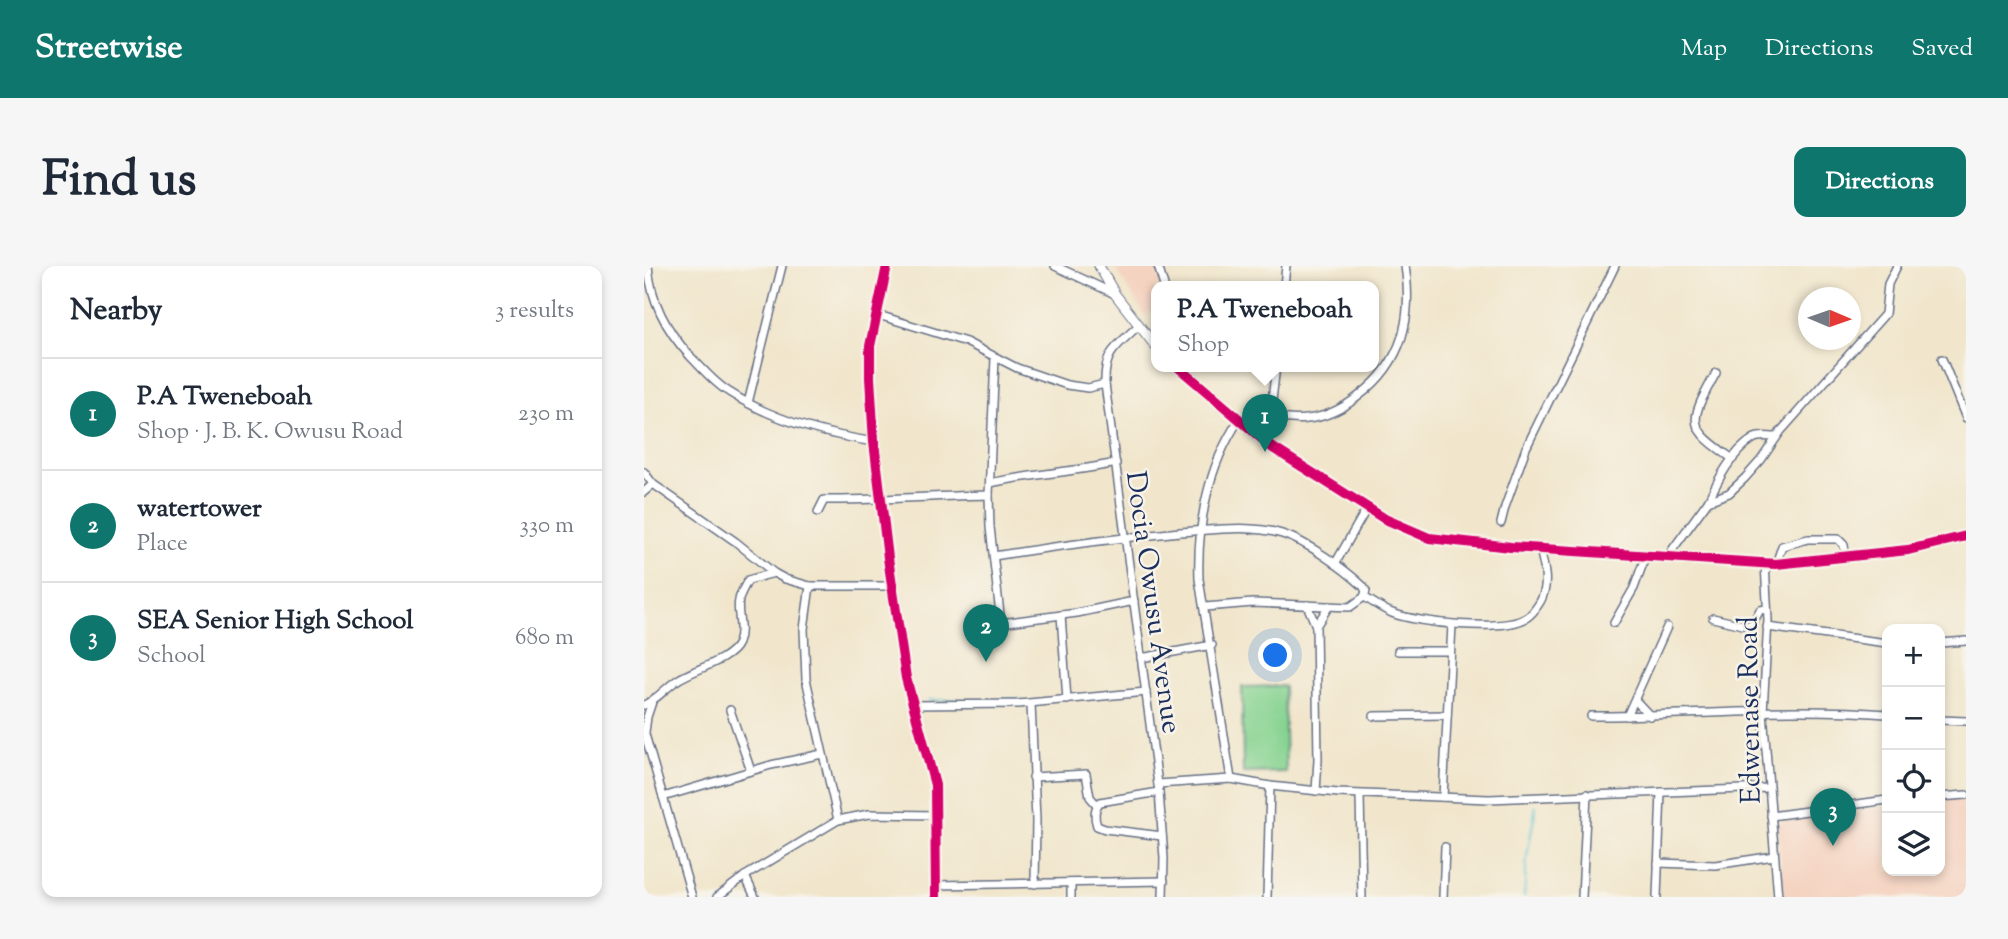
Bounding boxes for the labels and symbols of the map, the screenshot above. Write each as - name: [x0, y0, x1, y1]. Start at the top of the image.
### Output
- north arrow: [1798, 287, 1861, 350]
- pin: 1: [1242, 394, 1288, 452]
- street label: Docia Owusu Avenue: [1114, 469, 1190, 736]
- pin: 2: [963, 604, 1009, 662]
- street label: Edwenase Road: [1729, 615, 1773, 804]
- your location: [1258, 638, 1292, 672]
- pin: 3: [1810, 788, 1856, 846]

